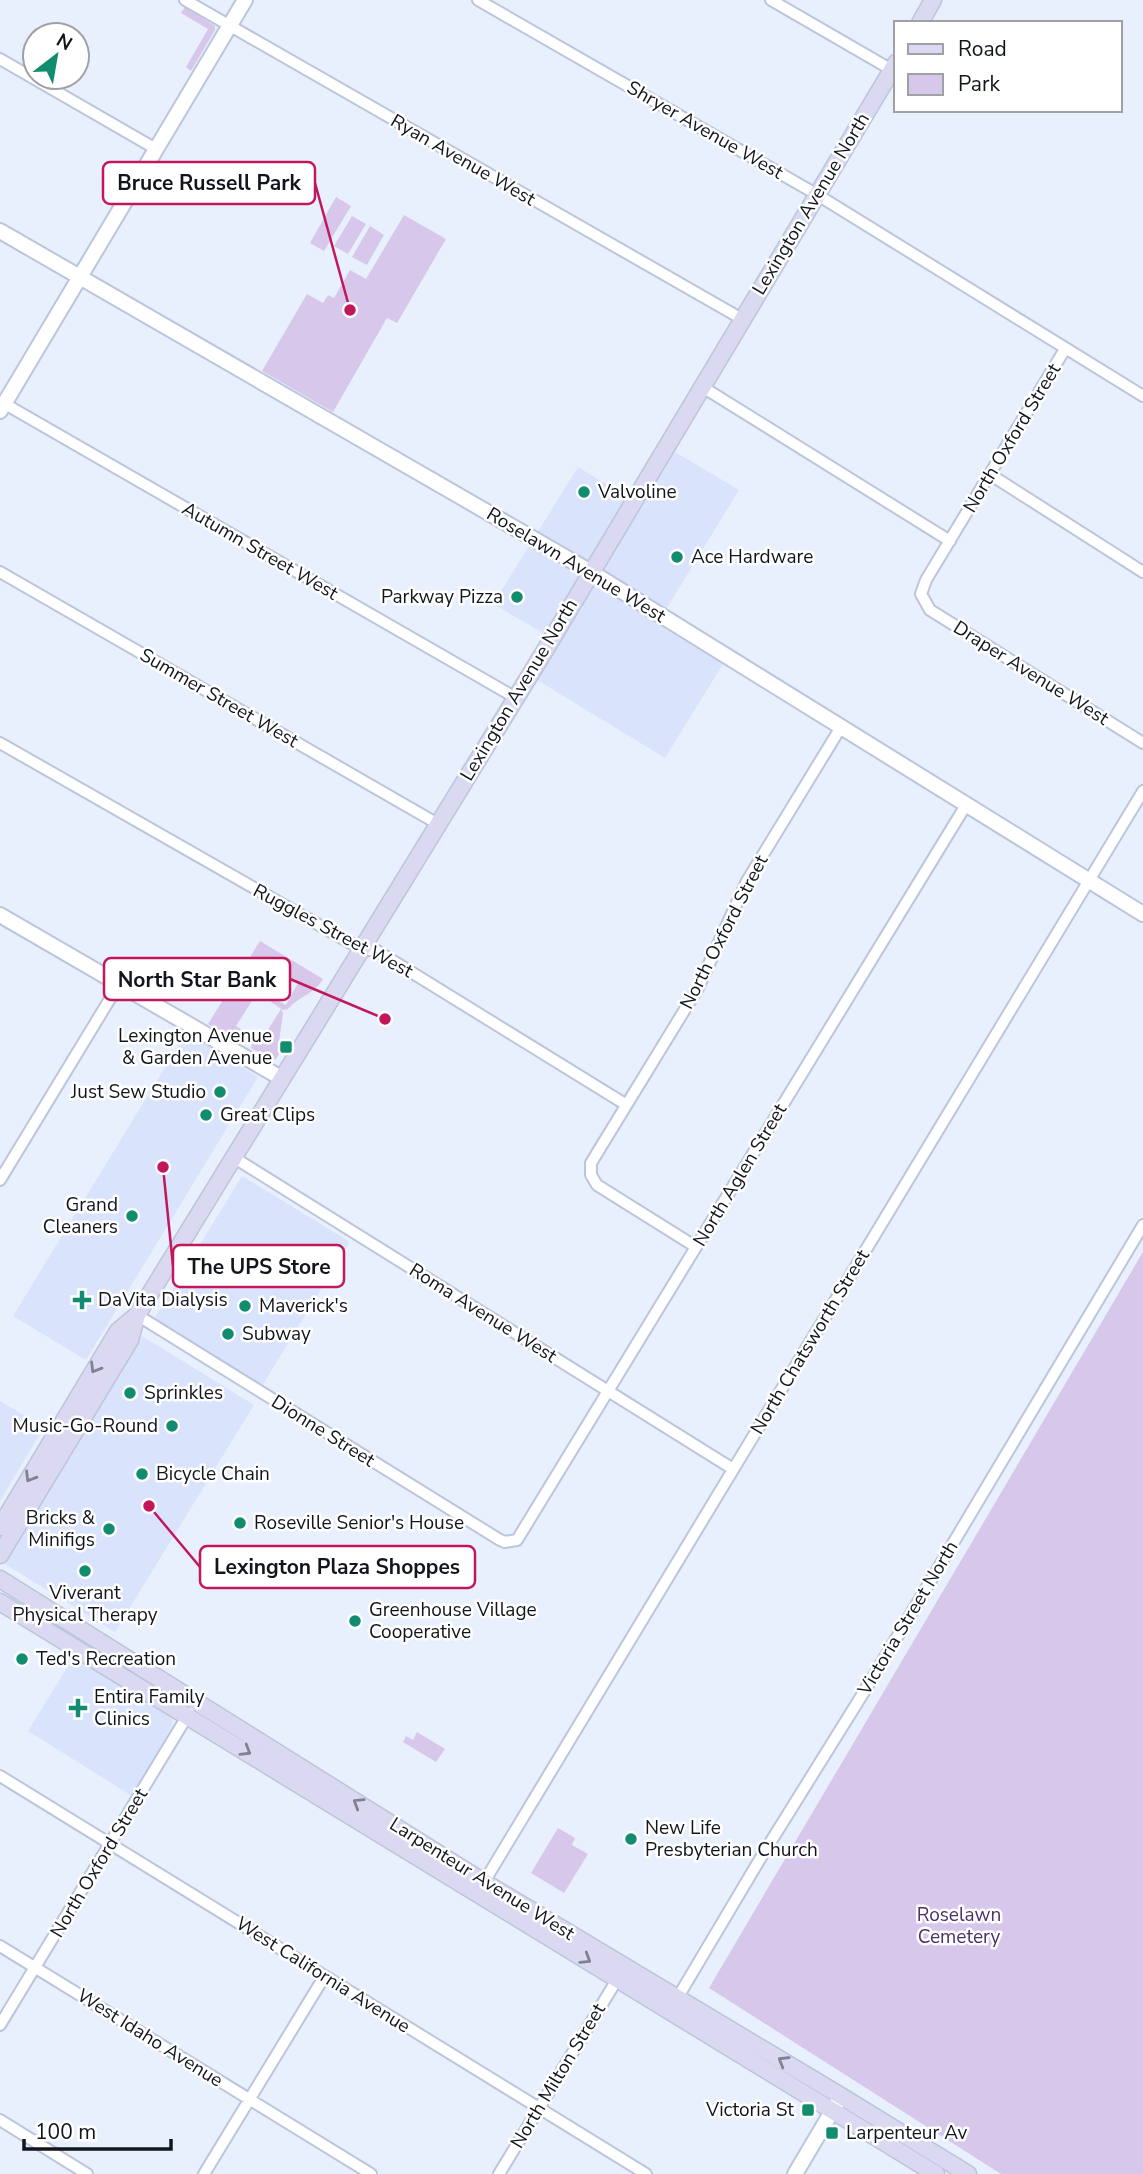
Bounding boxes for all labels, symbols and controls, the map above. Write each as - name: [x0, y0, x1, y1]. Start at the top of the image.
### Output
- north arrow: [21, 21, 91, 91]
- legend: [894, 21, 1122, 112]
- text: N: [51, 27, 77, 57]
- text: Road: [958, 35, 1007, 63]
- text: Park: [958, 70, 1000, 98]
- street label: Shryer Avenue West: [622, 75, 788, 186]
- street label: Ryan Avenue West: [386, 108, 540, 212]
- street label: Lexington Avenue North: [746, 108, 876, 300]
- callout: Bruce Russell Park: [103, 162, 315, 204]
- text: Bruce Russell Park: [117, 169, 301, 197]
- street label: North Oxford Street: [957, 358, 1067, 518]
- place label: Valvoline: [597, 479, 677, 505]
- marker: Valvoline: [576, 484, 592, 500]
- street label: Autumn Street West: [177, 496, 343, 606]
- street label: Roselawn Avenue West: [482, 501, 671, 629]
- place label: Ace Hardware: [691, 544, 813, 570]
- marker: Ace Hardware: [669, 549, 685, 565]
- place label: Parkway Pizza: [381, 584, 503, 610]
- marker: Parkway Pizza: [509, 589, 525, 605]
- street label: Lexington Avenue North: [454, 594, 584, 786]
- street label: Draper Avenue West: [948, 615, 1114, 732]
- street label: Summer Street West: [135, 642, 303, 754]
- street label: North Oxford Street: [674, 850, 774, 1014]
- street label: Ruggles Street West: [248, 878, 418, 984]
- callout: North Star Bank: [104, 958, 290, 1000]
- text: North Star Bank: [118, 966, 277, 994]
- place label: Lexington Avenue & Garden Avenue: [118, 1023, 272, 1071]
- marker: Lexington Avenue & Garden Avenue: [278, 1039, 294, 1055]
- place label: Just Sew Studio: [70, 1079, 206, 1105]
- marker: Just Sew Studio: [212, 1084, 228, 1100]
- street label: North Aglen Street: [687, 1098, 793, 1251]
- place label: Great Clips: [220, 1102, 315, 1128]
- marker: Great Clips: [198, 1107, 214, 1123]
- place label: Grand Cleaners: [43, 1192, 118, 1240]
- marker: Grand Cleaners: [124, 1208, 140, 1224]
- street label: North Chatsworth Street: [744, 1244, 876, 1439]
- callout: The UPS Store: [173, 1245, 344, 1287]
- text: The UPS Store: [187, 1253, 331, 1281]
- street label: Roma Avenue West: [404, 1257, 562, 1369]
- place label: DaVita Dialysis: [98, 1287, 228, 1313]
- marker: DaVita Dialysis: [72, 1290, 92, 1310]
- place label: Maverick's: [259, 1293, 348, 1319]
- marker: Maverick's: [237, 1298, 253, 1314]
- place label: Subway: [242, 1321, 311, 1347]
- marker: Subway: [220, 1326, 236, 1342]
- one-way arrow: [91, 1360, 104, 1373]
- place label: Sprinkles: [144, 1380, 223, 1406]
- marker: Sprinkles: [122, 1385, 138, 1401]
- street label: Dionne Street: [266, 1389, 380, 1473]
- place label: Music-Go-Round: [13, 1413, 158, 1439]
- marker: Music-Go-Round: [164, 1418, 180, 1434]
- place label: Bicycle Chain: [156, 1461, 270, 1487]
- marker: Bicycle Chain: [134, 1466, 150, 1482]
- one-way arrow: [25, 1470, 38, 1483]
- place label: Bricks & Minifigs: [26, 1505, 95, 1553]
- place label: Roseville Senior's House: [254, 1510, 464, 1536]
- marker: Roseville Senior's House: [232, 1515, 248, 1531]
- marker: Bricks & Minifigs: [101, 1521, 117, 1537]
- street label: Victoria Street North: [851, 1536, 964, 1701]
- callout: Lexington Plaza Shoppes: [200, 1546, 475, 1588]
- text: Lexington Plaza Shoppes: [214, 1553, 460, 1581]
- marker: Viverant Physical Therapy: [77, 1563, 93, 1579]
- place label: Viverant Physical Therapy: [13, 1580, 158, 1628]
- place label: Greenhouse Village Cooperative: [369, 1597, 537, 1645]
- marker: Greenhouse Village Cooperative: [347, 1613, 363, 1629]
- place label: Ted's Recreation: [36, 1646, 176, 1672]
- marker: Ted's Recreation: [14, 1651, 30, 1667]
- place label: Entira Family Clinics: [94, 1684, 205, 1732]
- marker: Entira Family Clinics: [68, 1698, 88, 1718]
- one-way arrow: [238, 1743, 251, 1756]
- street label: North Oxford Street: [44, 1783, 154, 1943]
- one-way arrow: [353, 1798, 366, 1811]
- street label: Larpenteur Avenue West: [385, 1811, 580, 1947]
- place label: New Life Presbyterian Church: [645, 1815, 818, 1863]
- marker: New Life Presbyterian Church: [623, 1831, 639, 1847]
- park label: Roselawn Cemetery: [917, 1902, 1001, 1950]
- street label: West California Avenue: [231, 1911, 415, 2039]
- one-way arrow: [579, 1951, 592, 1964]
- street label: West Idaho Avenue: [72, 1983, 228, 2093]
- street label: North Milton Street: [504, 1998, 612, 2153]
- one-way arrow: [777, 2056, 790, 2069]
- place label: Victoria St: [705, 2097, 794, 2123]
- marker: Victoria St: [800, 2102, 816, 2118]
- scale bar: [24, 2108, 172, 2152]
- text: 100 m: [35, 2118, 96, 2146]
- place label: Larpenteur Av: [846, 2120, 968, 2146]
- marker: Larpenteur Av: [824, 2125, 840, 2141]

